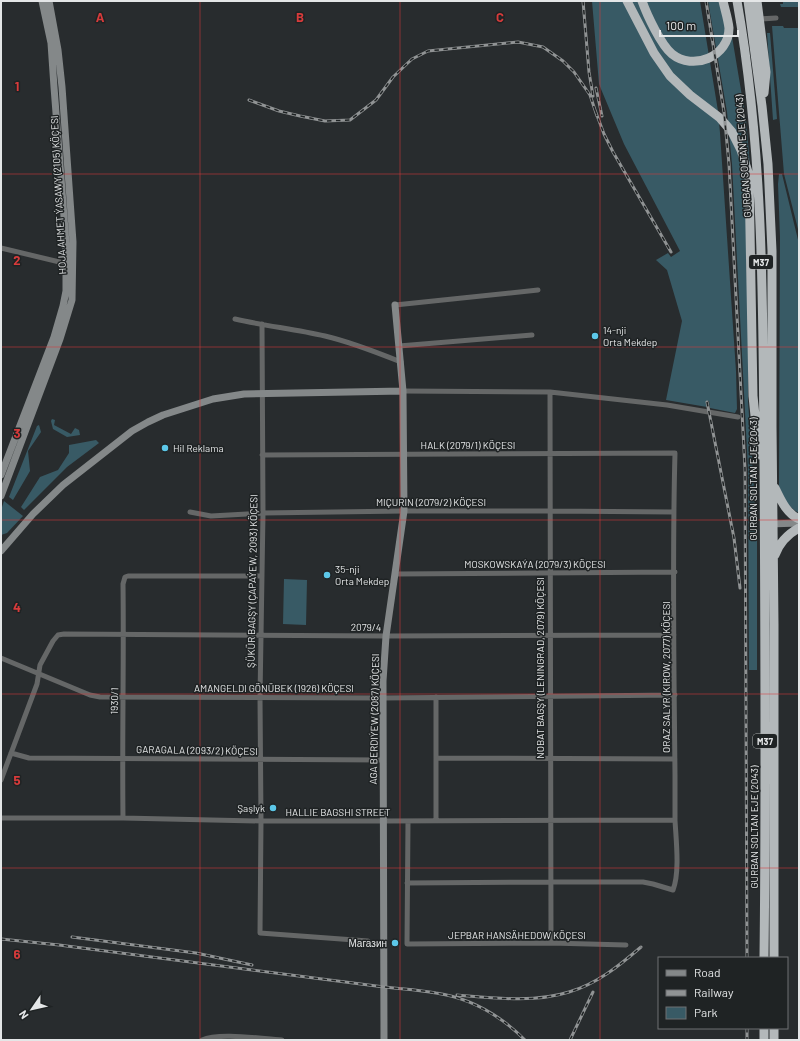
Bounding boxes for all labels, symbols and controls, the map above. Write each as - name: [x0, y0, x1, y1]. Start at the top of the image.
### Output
- text: A: [96, 9, 105, 25]
- text: B: [296, 9, 304, 25]
- text: C: [496, 9, 504, 25]
- scale bar: [660, 12, 738, 38]
- text: 100 m: [666, 18, 696, 32]
- text: 1: [15, 78, 19, 94]
- street label: GURBAN SOLTAN EJE (2043): [733, 94, 753, 218]
- street label: HOJA AHMET ÝASAWY (2105) KÖÇESI: [48, 115, 68, 275]
- text: 2: [13, 252, 21, 268]
- road number: M37: [749, 255, 773, 269]
- place label: 14-nji Orta Mekdep: [603, 324, 657, 348]
- marker: 14-nji Orta Mekdep: [590, 331, 600, 341]
- street label: GURBAN SOLTAN EJE (2043): [747, 417, 759, 541]
- text: 3: [13, 425, 21, 441]
- street label: HALK (2079/1) KÖÇESI: [421, 439, 515, 451]
- place label: Hil Reklama: [173, 442, 224, 454]
- marker: Hil Reklama: [160, 443, 170, 453]
- street label: ŞÜKÜR BAGŞY (ÇAPAÝEW, 2093) KÖÇESI: [244, 494, 260, 668]
- street label: MIÇURIN (2079/2) KÖÇESI: [376, 496, 486, 508]
- street label: MOSKOWSKAÝA (2079/3) KÖÇESI: [464, 558, 606, 570]
- place label: 35-nji Orta Mekdep: [335, 563, 389, 587]
- marker: 35-nji Orta Mekdep: [322, 570, 332, 580]
- street label: NOBAT BAGŞY (LENINGRAD, 2079) KÖÇESI: [534, 577, 546, 759]
- text: 4: [13, 599, 21, 615]
- street label: ORAZ SALYR (KIROW, 2077) KÖÇESI: [660, 601, 672, 753]
- street label: 2079/4: [351, 621, 381, 633]
- street label: AGA BERDIÝEW (2087) KÖÇESI: [367, 653, 381, 785]
- street label: AMANGELDI GÖNÜBEK (1926) KÖÇESI: [194, 682, 354, 694]
- street label: 1930/1: [108, 687, 120, 715]
- road number: M37: [753, 734, 777, 748]
- street label: GARAGALA (2093/2) KÖÇESI: [136, 743, 258, 757]
- street label: GURBAN SOLTAN EJE (2043): [748, 765, 760, 889]
- text: 5: [13, 772, 21, 788]
- place label: Şaşlyk: [237, 802, 265, 814]
- marker: Şaşlyk: [268, 803, 278, 813]
- street label: HALLIE BAGSHI STREET: [286, 806, 391, 818]
- street label: JEPBAR HANSÄHEDOW KÖÇESI: [448, 929, 586, 941]
- place label: Магазин: [348, 937, 387, 949]
- marker: Магазин: [390, 938, 400, 948]
- text: 6: [14, 946, 21, 962]
- legend: [658, 957, 788, 1029]
- text: Road: [694, 965, 721, 979]
- text: Railway: [694, 985, 734, 999]
- north arrow: [12, 989, 52, 1029]
- text: Park: [694, 1005, 718, 1019]
- text: N: [16, 1008, 31, 1022]

